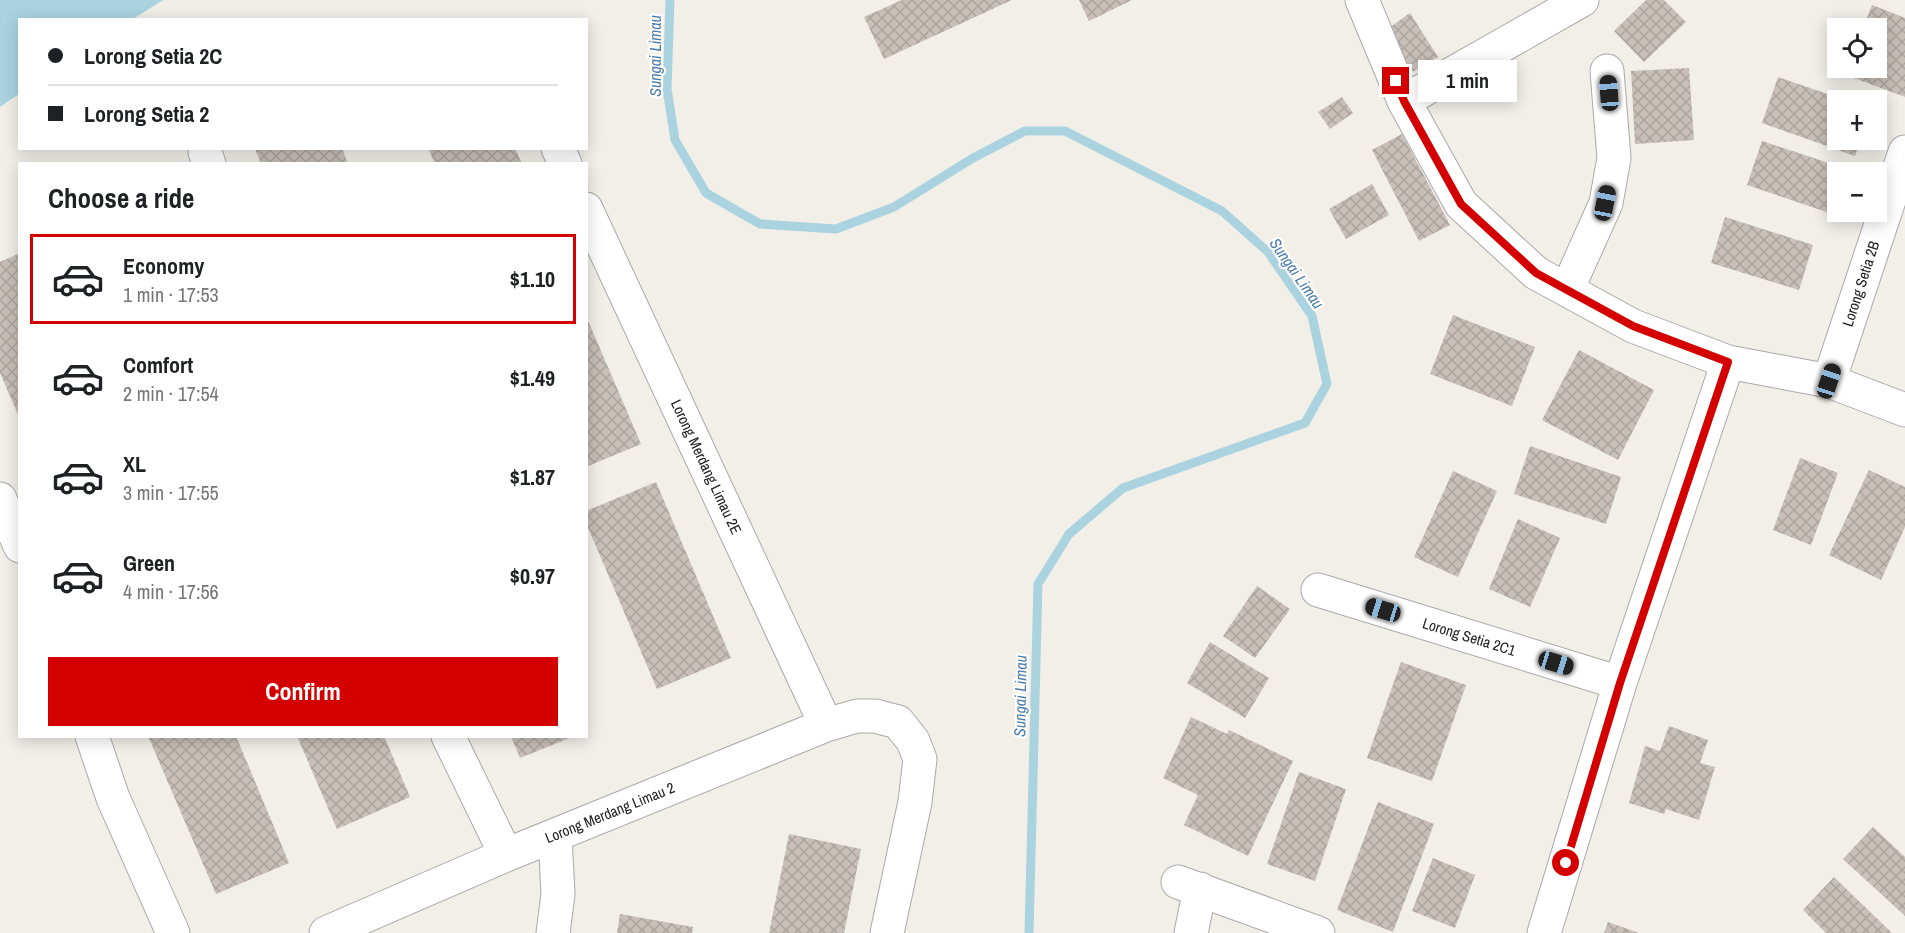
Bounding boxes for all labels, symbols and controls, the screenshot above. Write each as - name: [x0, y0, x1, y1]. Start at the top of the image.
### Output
- water label: Sungai Limau: [644, 15, 666, 97]
- map controls: [1827, 18, 1887, 222]
- button: locate: [1827, 18, 1887, 78]
- text: Lorong Setia 2C: [84, 41, 222, 71]
- callout: 1 min: [1417, 60, 1516, 102]
- route end: [1382, 67, 1409, 94]
- text: 1 min: [1446, 67, 1489, 94]
- car: [1599, 74, 1619, 112]
- button: +: [1827, 90, 1887, 150]
- text: Lorong Setia 2: [84, 99, 209, 129]
- button: −: [1827, 162, 1887, 222]
- text: Choose a ride: [48, 180, 194, 216]
- car: [1593, 184, 1617, 222]
- water label: Sungai Limau: [1265, 233, 1329, 313]
- street label: Lorong Setia 2B: [1837, 238, 1884, 329]
- text: Economy: [123, 251, 204, 281]
- icon: car: [51, 252, 105, 306]
- text: $1.10: [510, 264, 555, 294]
- text: 1 min · 17:53: [123, 281, 219, 308]
- text: Comfort: [123, 350, 193, 380]
- icon: car: [51, 351, 105, 405]
- car: [1815, 361, 1843, 401]
- text: $1.49: [510, 363, 555, 393]
- text: 2 min · 17:54: [123, 380, 219, 407]
- street label: Lorong Merdang Limau 2E: [666, 396, 747, 538]
- text: XL: [123, 449, 146, 479]
- icon: car: [51, 450, 105, 504]
- text: $1.87: [510, 462, 555, 492]
- text: 3 min · 17:55: [123, 479, 219, 506]
- text: Green: [123, 548, 175, 578]
- icon: car: [51, 549, 105, 603]
- text: $0.97: [510, 561, 555, 591]
- text: 4 min · 17:56: [123, 578, 219, 605]
- car: [1363, 596, 1403, 624]
- street label: Lorong Setia 2C1: [1420, 612, 1518, 661]
- car: [1536, 649, 1576, 677]
- water label: Sungai Limau: [1008, 655, 1032, 737]
- button: Confirm: [48, 657, 558, 726]
- street label: Lorong Merdang Limau 2: [542, 777, 678, 848]
- route start: [1552, 849, 1579, 876]

